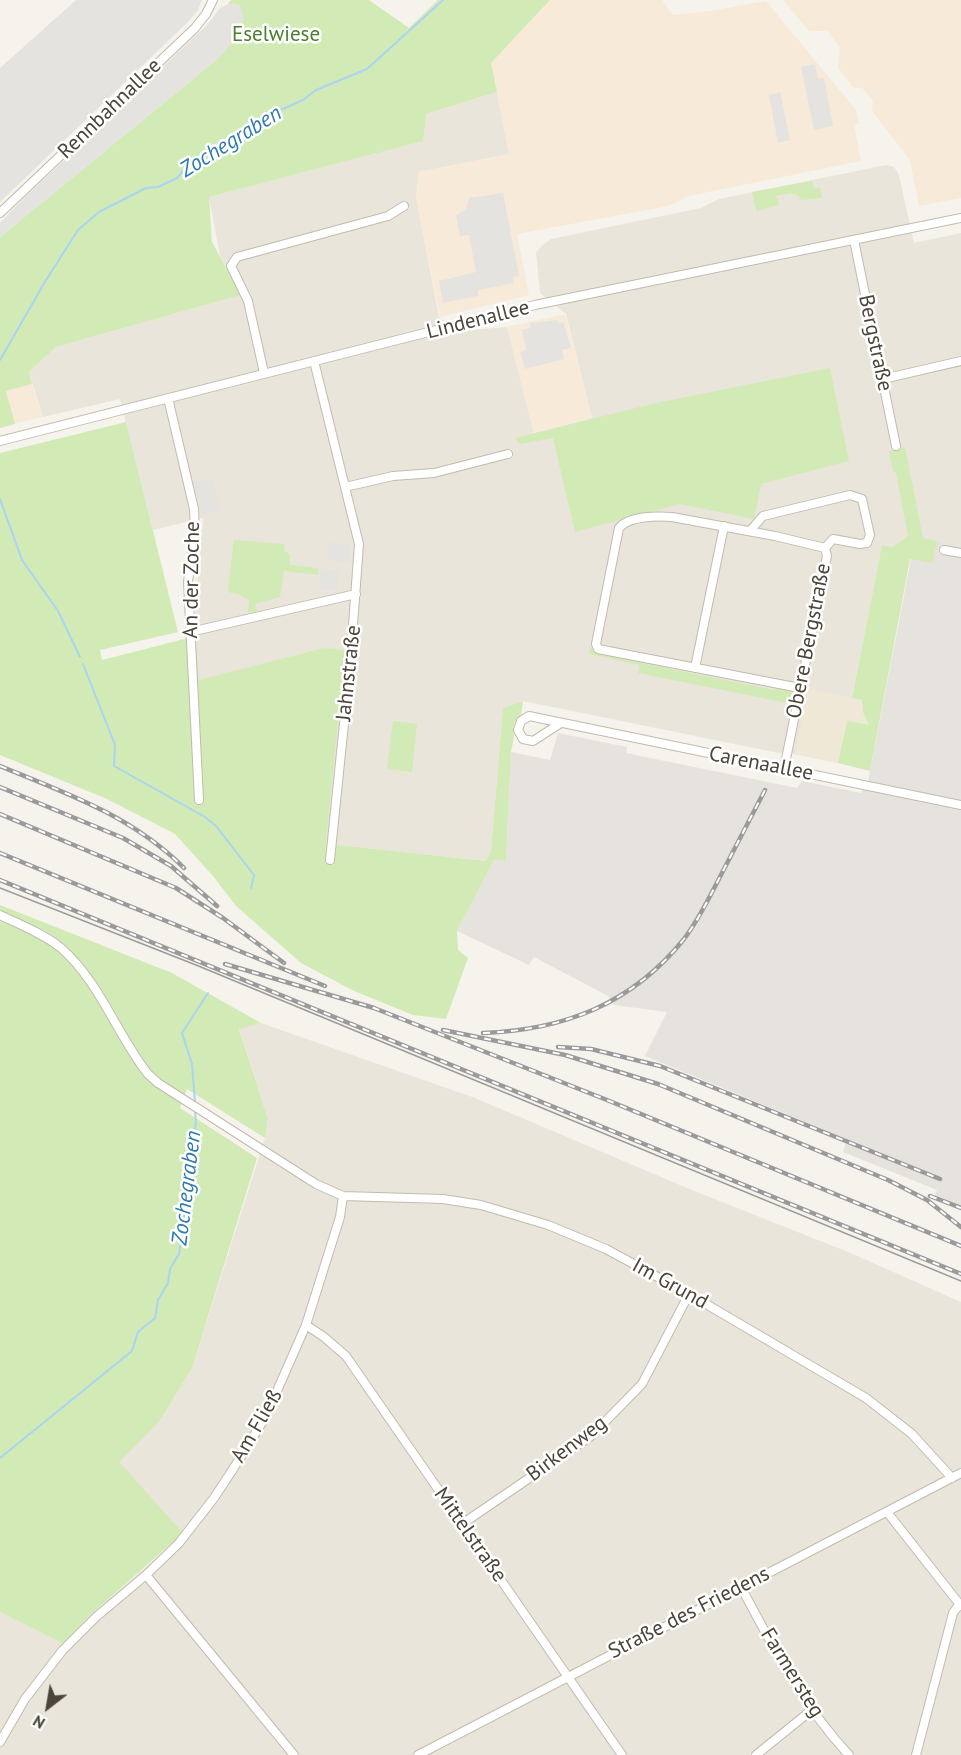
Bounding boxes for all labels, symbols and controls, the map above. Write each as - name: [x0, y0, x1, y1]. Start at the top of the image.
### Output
- park label: Eselwiese: [232, 22, 320, 48]
- street label: Rennbahnallee: [53, 54, 167, 164]
- water label: Zochegraben: [175, 100, 287, 184]
- street label: Bergstraße: [852, 292, 898, 394]
- street label: Lindenallee: [424, 295, 532, 345]
- street label: An der Zoche: [178, 521, 206, 639]
- street label: Obere Bergstraße: [782, 561, 836, 721]
- street label: Jahnstraße: [331, 624, 367, 722]
- street label: Carenaallee: [707, 742, 815, 786]
- water label: Zochegraben: [167, 1129, 207, 1247]
- street label: Im Grund: [628, 1253, 712, 1315]
- street label: Am Fließ: [226, 1385, 288, 1467]
- street label: Birkenweg: [522, 1411, 612, 1487]
- street label: Mittelstraße: [428, 1483, 512, 1587]
- street label: Straße des Friedens: [604, 1561, 774, 1665]
- street label: Farmersteg: [755, 1624, 829, 1722]
- north arrow: [18, 1677, 78, 1737]
- text: N: [29, 1711, 48, 1734]

